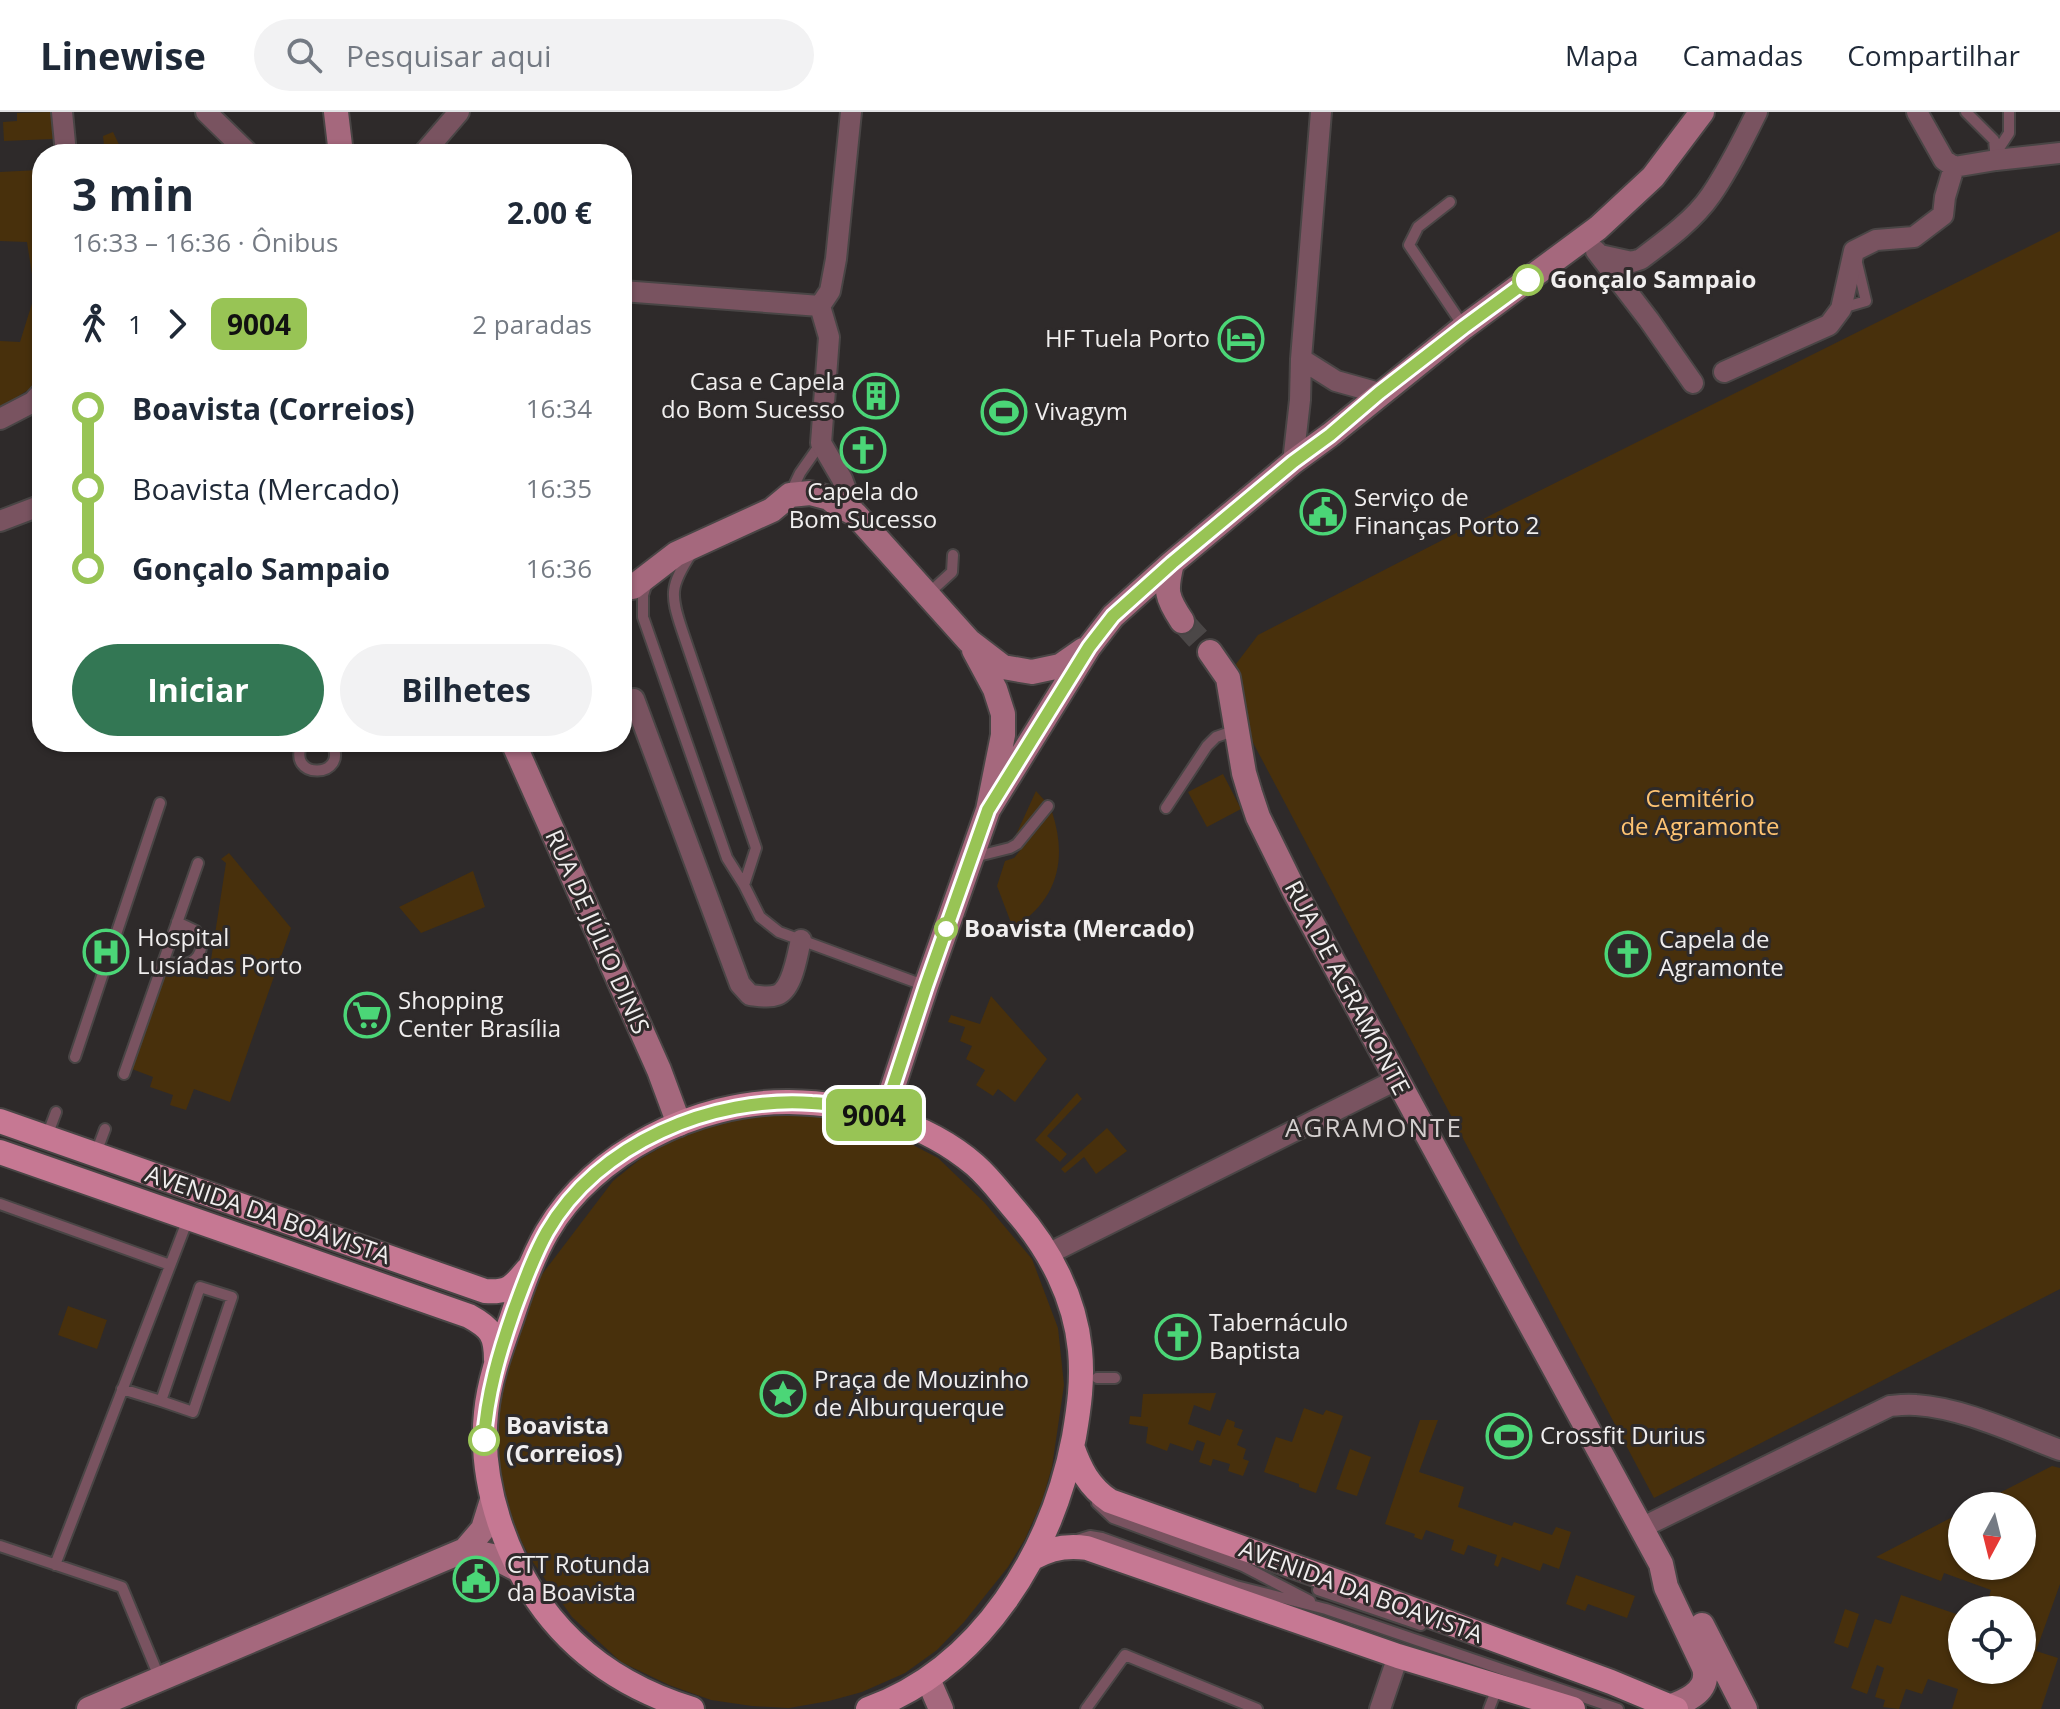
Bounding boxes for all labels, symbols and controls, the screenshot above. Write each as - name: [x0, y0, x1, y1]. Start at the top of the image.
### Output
- search box: [254, 19, 814, 91]
- text: Linewise: [40, 29, 206, 81]
- icon: search: [282, 33, 326, 77]
- text: Pesquisar aqui: [346, 35, 552, 76]
- text: Mapa: [1565, 36, 1638, 74]
- text: Camadas: [1682, 36, 1803, 74]
- text: Compartilhar: [1847, 36, 2020, 74]
- text: 3 min: [72, 164, 194, 224]
- text: 2.00 €: [507, 192, 592, 233]
- text: 16:33 – 16:36 · Ônibus: [72, 224, 338, 260]
- place label: Gonçalo Sampaio: [1550, 262, 1756, 295]
- marker: Gonçalo Sampaio: [1513, 265, 1543, 295]
- icon: walk: [72, 302, 116, 346]
- icon: forward: [155, 302, 199, 346]
- text: 9004: [227, 305, 291, 343]
- text: 1: [128, 306, 143, 342]
- text: 2 paradas: [472, 306, 592, 342]
- hotel icon: HF Tuela Porto: [1217, 315, 1265, 363]
- place label: HF Tuela Porto: [1045, 321, 1210, 354]
- place label: Casa e Capela do Bom Sucesso: [661, 364, 845, 425]
- building icon: Casa e Capela do Bom Sucesso: [852, 372, 900, 420]
- text: Boavista (Correios): [132, 388, 415, 429]
- sports icon: Vivagym: [980, 388, 1028, 436]
- text: 16:34: [526, 390, 592, 426]
- place label: Vivagym: [1035, 394, 1128, 427]
- church icon: Capela do Bom Sucesso: [839, 426, 887, 474]
- text: Boavista (Mercado): [132, 468, 399, 509]
- text: 16:35: [526, 470, 592, 506]
- place label: Capela do Bom Sucesso: [789, 474, 937, 535]
- place label: Serviço de Finanças Porto 2: [1354, 480, 1539, 541]
- public building icon: Serviço de Finanças Porto 2: [1299, 488, 1347, 536]
- text: Gonçalo Sampaio: [132, 548, 390, 589]
- text: 16:36: [526, 550, 592, 586]
- button: Iniciar: [72, 644, 324, 736]
- button: Bilhetes: [340, 644, 592, 736]
- park label: Cemitério de Agramonte: [1620, 781, 1780, 842]
- street label: RUA DE JÚLIO DINIS: [538, 824, 658, 1039]
- street label: RUA DE AGRAMONTE: [1278, 874, 1419, 1100]
- place label: Boavista (Mercado): [964, 911, 1194, 944]
- marker: Boavista (Mercado): [935, 918, 957, 940]
- place label: Hospital Lusíadas Porto: [137, 920, 302, 981]
- place label: Capela de Agramonte: [1659, 922, 1784, 983]
- hospital icon: Hospital Lusíadas Porto: [82, 928, 130, 976]
- church icon: Capela de Agramonte: [1604, 930, 1652, 978]
- place label: Shopping Center Brasília: [398, 983, 561, 1044]
- supermarket icon: Shopping Center Brasília: [343, 991, 391, 1039]
- line badge: 9004: [818, 1089, 930, 1141]
- text: 9004: [842, 1096, 906, 1134]
- district label: AGRAMONTE: [1285, 1109, 1463, 1145]
- street label: AVENIDA DA BOAVISTA: [142, 1156, 396, 1271]
- place label: Tabernáculo Baptista: [1209, 1305, 1348, 1366]
- church icon: Tabernáculo Baptista: [1154, 1313, 1202, 1361]
- place label: Praça de Mouzinho de Alburquerque: [814, 1362, 1029, 1423]
- place icon: Praça de Mouzinho de Alburquerque: [759, 1370, 807, 1418]
- place label: Boavista (Correios): [506, 1408, 623, 1469]
- sports icon: Crossfit Durius: [1485, 1412, 1533, 1460]
- place label: Crossfit Durius: [1540, 1418, 1705, 1451]
- marker: Boavista (Correios): [469, 1425, 499, 1455]
- north arrow: [1948, 1492, 2036, 1580]
- map controls: [1948, 1492, 2036, 1684]
- street label: AVENIDA DA BOAVISTA: [1235, 1531, 1489, 1650]
- place label: CTT Rotunda da Boavista: [507, 1547, 650, 1608]
- public building icon: CTT Rotunda da Boavista: [452, 1555, 500, 1603]
- button: locate: [1948, 1596, 2036, 1684]

